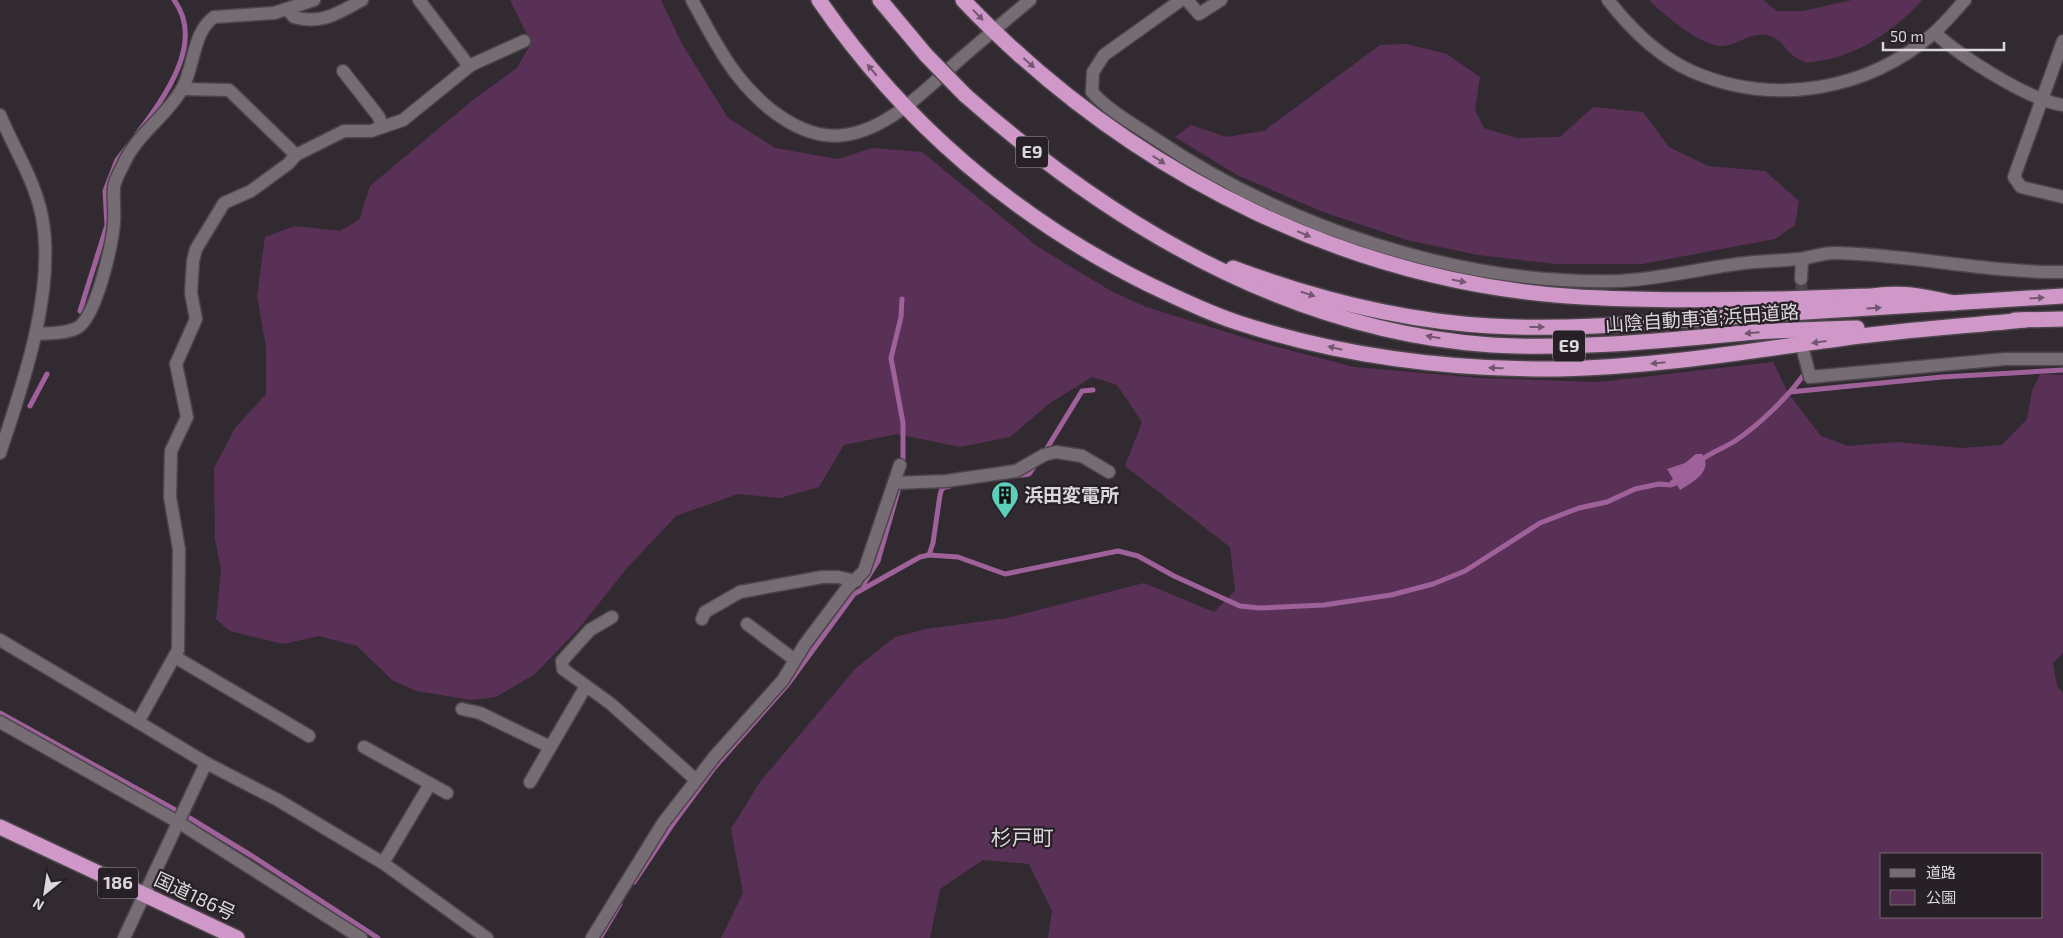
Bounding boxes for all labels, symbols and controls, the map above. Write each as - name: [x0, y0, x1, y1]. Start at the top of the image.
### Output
- one-way arrow: [972, 9, 984, 21]
- scale bar: [1883, 20, 2004, 52]
- text: 50 m: [1890, 27, 1924, 45]
- one-way arrow: [1023, 58, 1036, 69]
- one-way arrow: [866, 65, 878, 77]
- road number: E9: [1016, 136, 1048, 168]
- one-way arrow: [1153, 155, 1166, 165]
- one-way arrow: [1297, 231, 1311, 239]
- one-way arrow: [1452, 277, 1468, 285]
- one-way arrow: [1301, 291, 1316, 299]
- one-way arrow: [2029, 293, 2045, 301]
- street label: 山陰自動車道;浜田道路: [1604, 299, 1800, 336]
- one-way arrow: [1867, 303, 1883, 311]
- one-way arrow: [1530, 323, 1546, 331]
- one-way arrow: [1744, 329, 1760, 337]
- road number: E9: [1553, 331, 1585, 362]
- one-way arrow: [1425, 333, 1441, 341]
- one-way arrow: [1811, 338, 1827, 346]
- one-way arrow: [1328, 344, 1343, 352]
- one-way arrow: [1650, 359, 1666, 367]
- one-way arrow: [1488, 364, 1504, 372]
- building icon: 浜田変電所: [990, 480, 1020, 519]
- place label: 浜田変電所: [1024, 483, 1119, 506]
- district label: 杉戸町: [991, 824, 1054, 849]
- legend: [1880, 853, 2043, 918]
- text: 道路: [1926, 863, 1956, 881]
- street label: 国道186号: [151, 867, 239, 924]
- north arrow: [20, 868, 70, 918]
- road number: 186: [98, 868, 138, 898]
- text: 公園: [1926, 888, 1956, 906]
- text: N: [30, 895, 47, 915]

